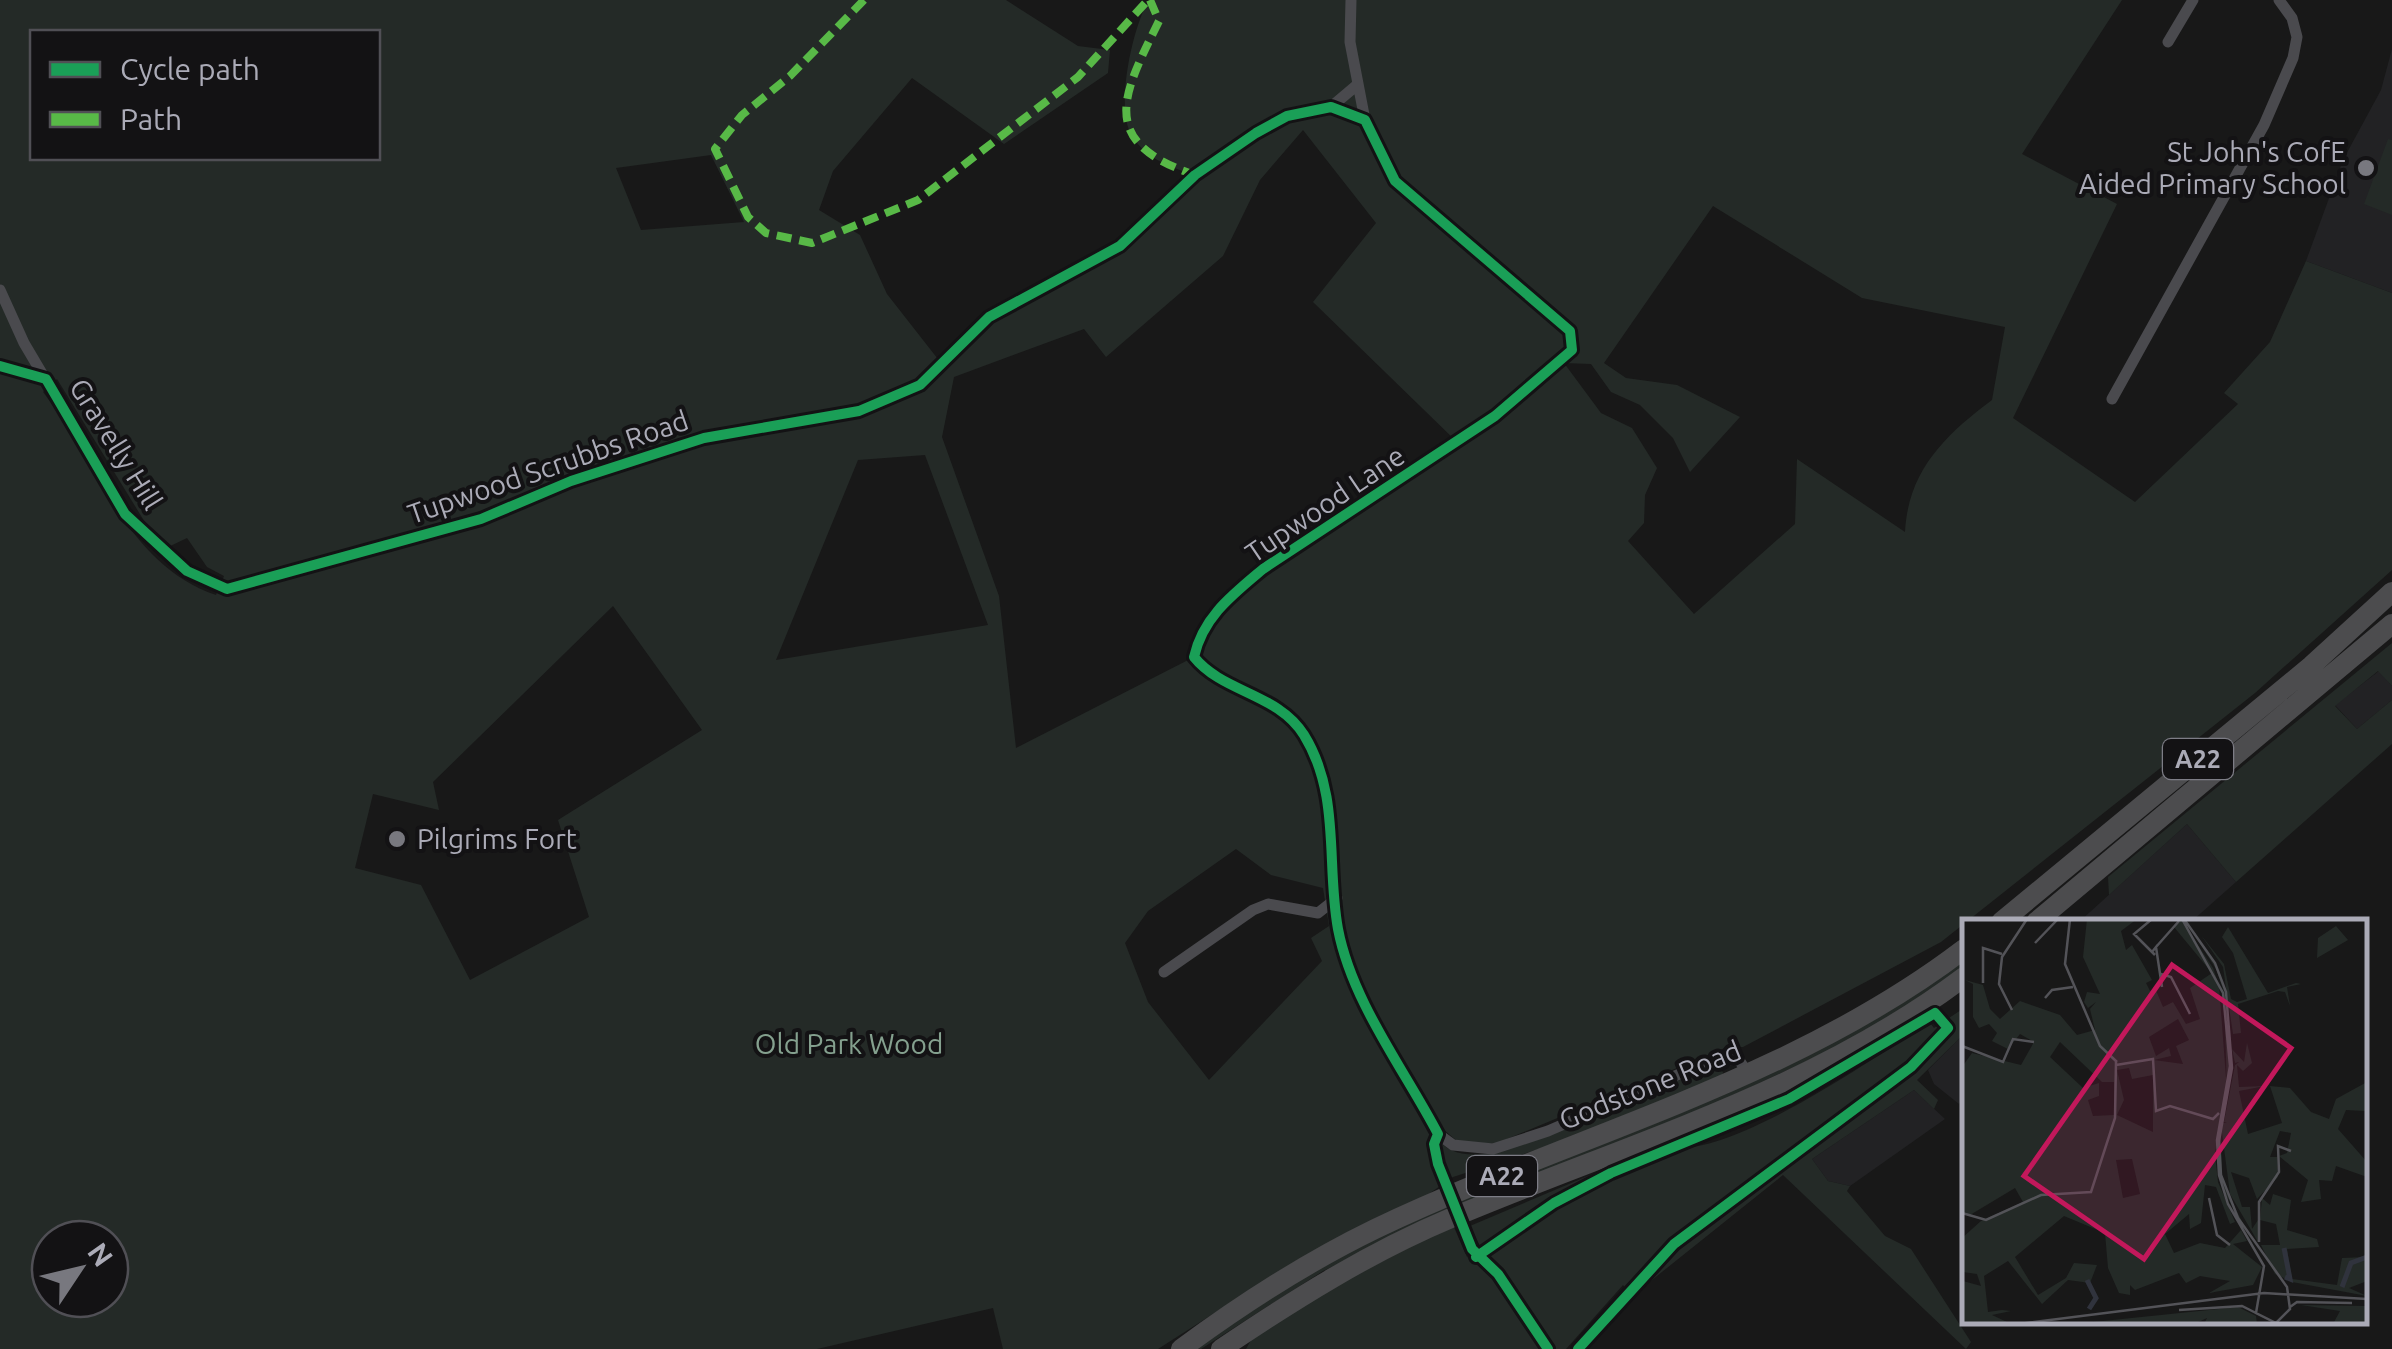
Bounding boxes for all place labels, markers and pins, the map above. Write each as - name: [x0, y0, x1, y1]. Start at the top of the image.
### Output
- place label: St John's CofE Aided Primary School: [2079, 136, 2346, 199]
- marker: St John's CofE Aided Primary School: [2355, 157, 2377, 179]
- place label: Pilgrims Fort: [417, 823, 577, 854]
- marker: Pilgrims Fort: [386, 828, 408, 850]

